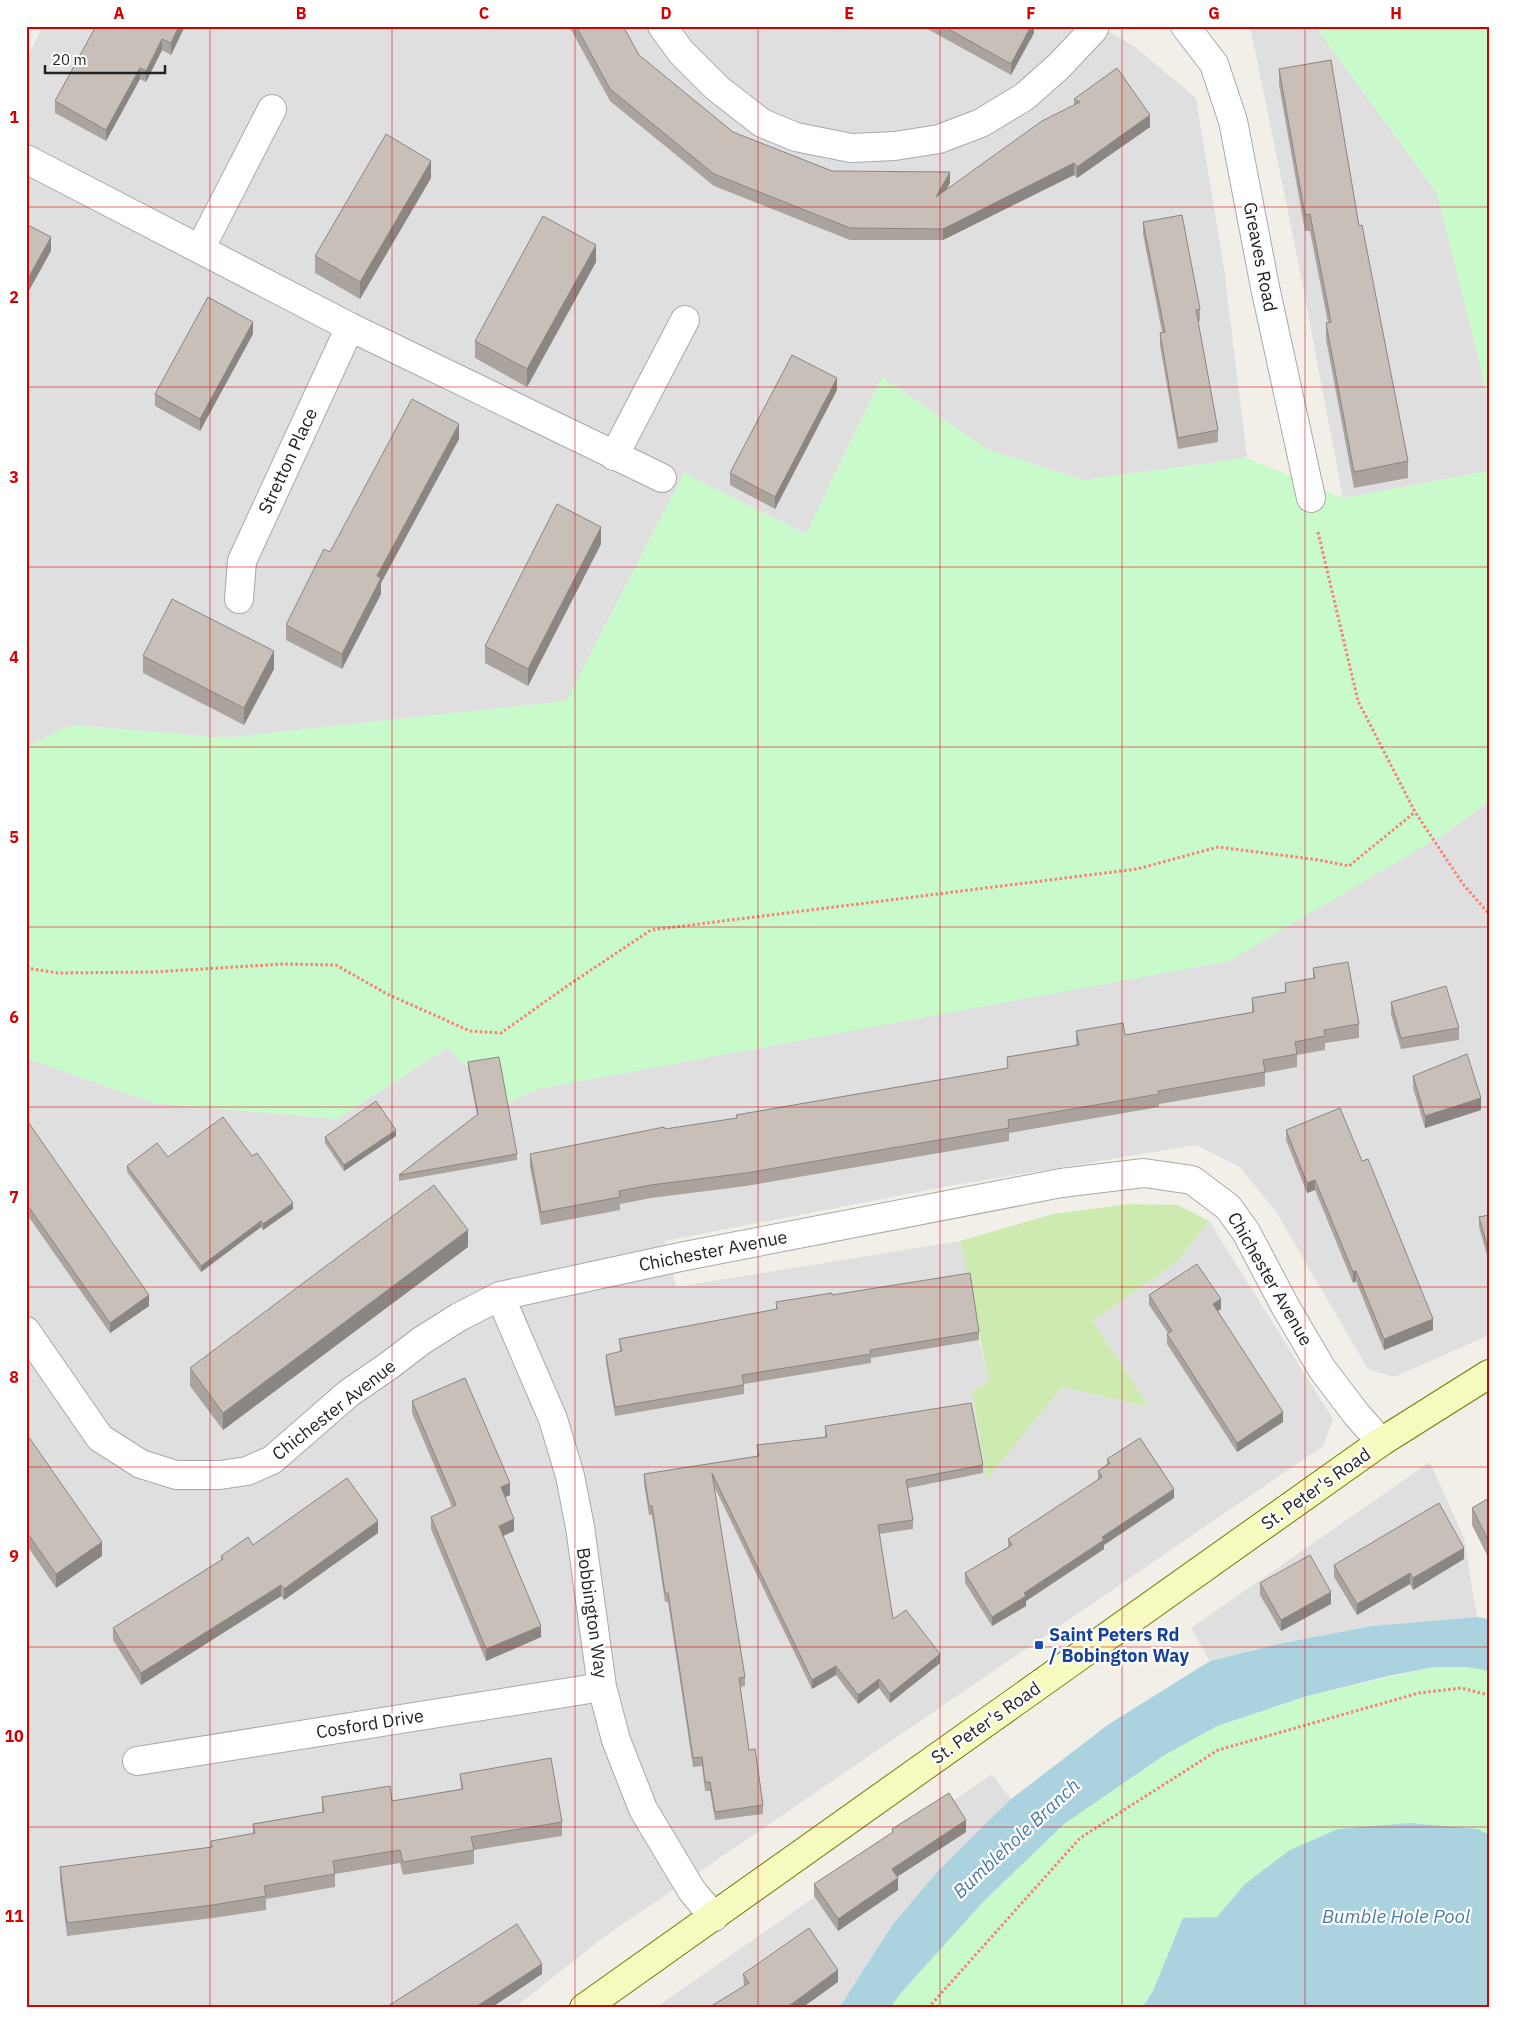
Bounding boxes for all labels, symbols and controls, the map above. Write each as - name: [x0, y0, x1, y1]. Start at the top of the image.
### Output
- text: A: [114, 3, 125, 23]
- text: B: [296, 3, 307, 23]
- text: C: [479, 3, 489, 23]
- text: D: [660, 3, 672, 23]
- text: E: [844, 3, 854, 23]
- text: F: [1026, 3, 1036, 23]
- text: G: [1208, 3, 1220, 23]
- text: H: [1390, 3, 1402, 23]
- scale bar: [45, 42, 165, 74]
- text: 20 m: [52, 50, 87, 69]
- text: 1: [9, 107, 19, 127]
- street label: Greaves Road: [1239, 200, 1282, 314]
- text: 2: [9, 287, 19, 307]
- street label: Stretton Place: [253, 404, 322, 517]
- text: 3: [9, 467, 19, 487]
- text: 4: [9, 647, 19, 667]
- text: 5: [9, 827, 19, 847]
- text: 6: [9, 1007, 19, 1027]
- text: 7: [9, 1187, 19, 1207]
- street label: Chichester Avenue: [1223, 1208, 1318, 1350]
- street label: Chichester Avenue: [637, 1225, 789, 1276]
- street label: Chichester Avenue: [267, 1354, 400, 1465]
- text: 8: [9, 1367, 19, 1387]
- street label: St. Peter's Road: [1257, 1442, 1375, 1535]
- text: 9: [9, 1546, 19, 1566]
- street label: Bobbington Way: [572, 1546, 613, 1680]
- place label: Saint Peters Rd / Bobington Way: [1049, 1623, 1189, 1667]
- marker: Saint Peters Rd / Bobington Way: [1033, 1639, 1045, 1651]
- street label: St. Peter's Road: [927, 1676, 1045, 1769]
- street label: Cosford Drive: [314, 1704, 426, 1743]
- text: 10: [4, 1726, 24, 1746]
- water label: Bumblehole Branch: [947, 1773, 1085, 1903]
- water label: Bumble Hole Pool: [1322, 1904, 1470, 1928]
- text: 11: [4, 1906, 24, 1926]

